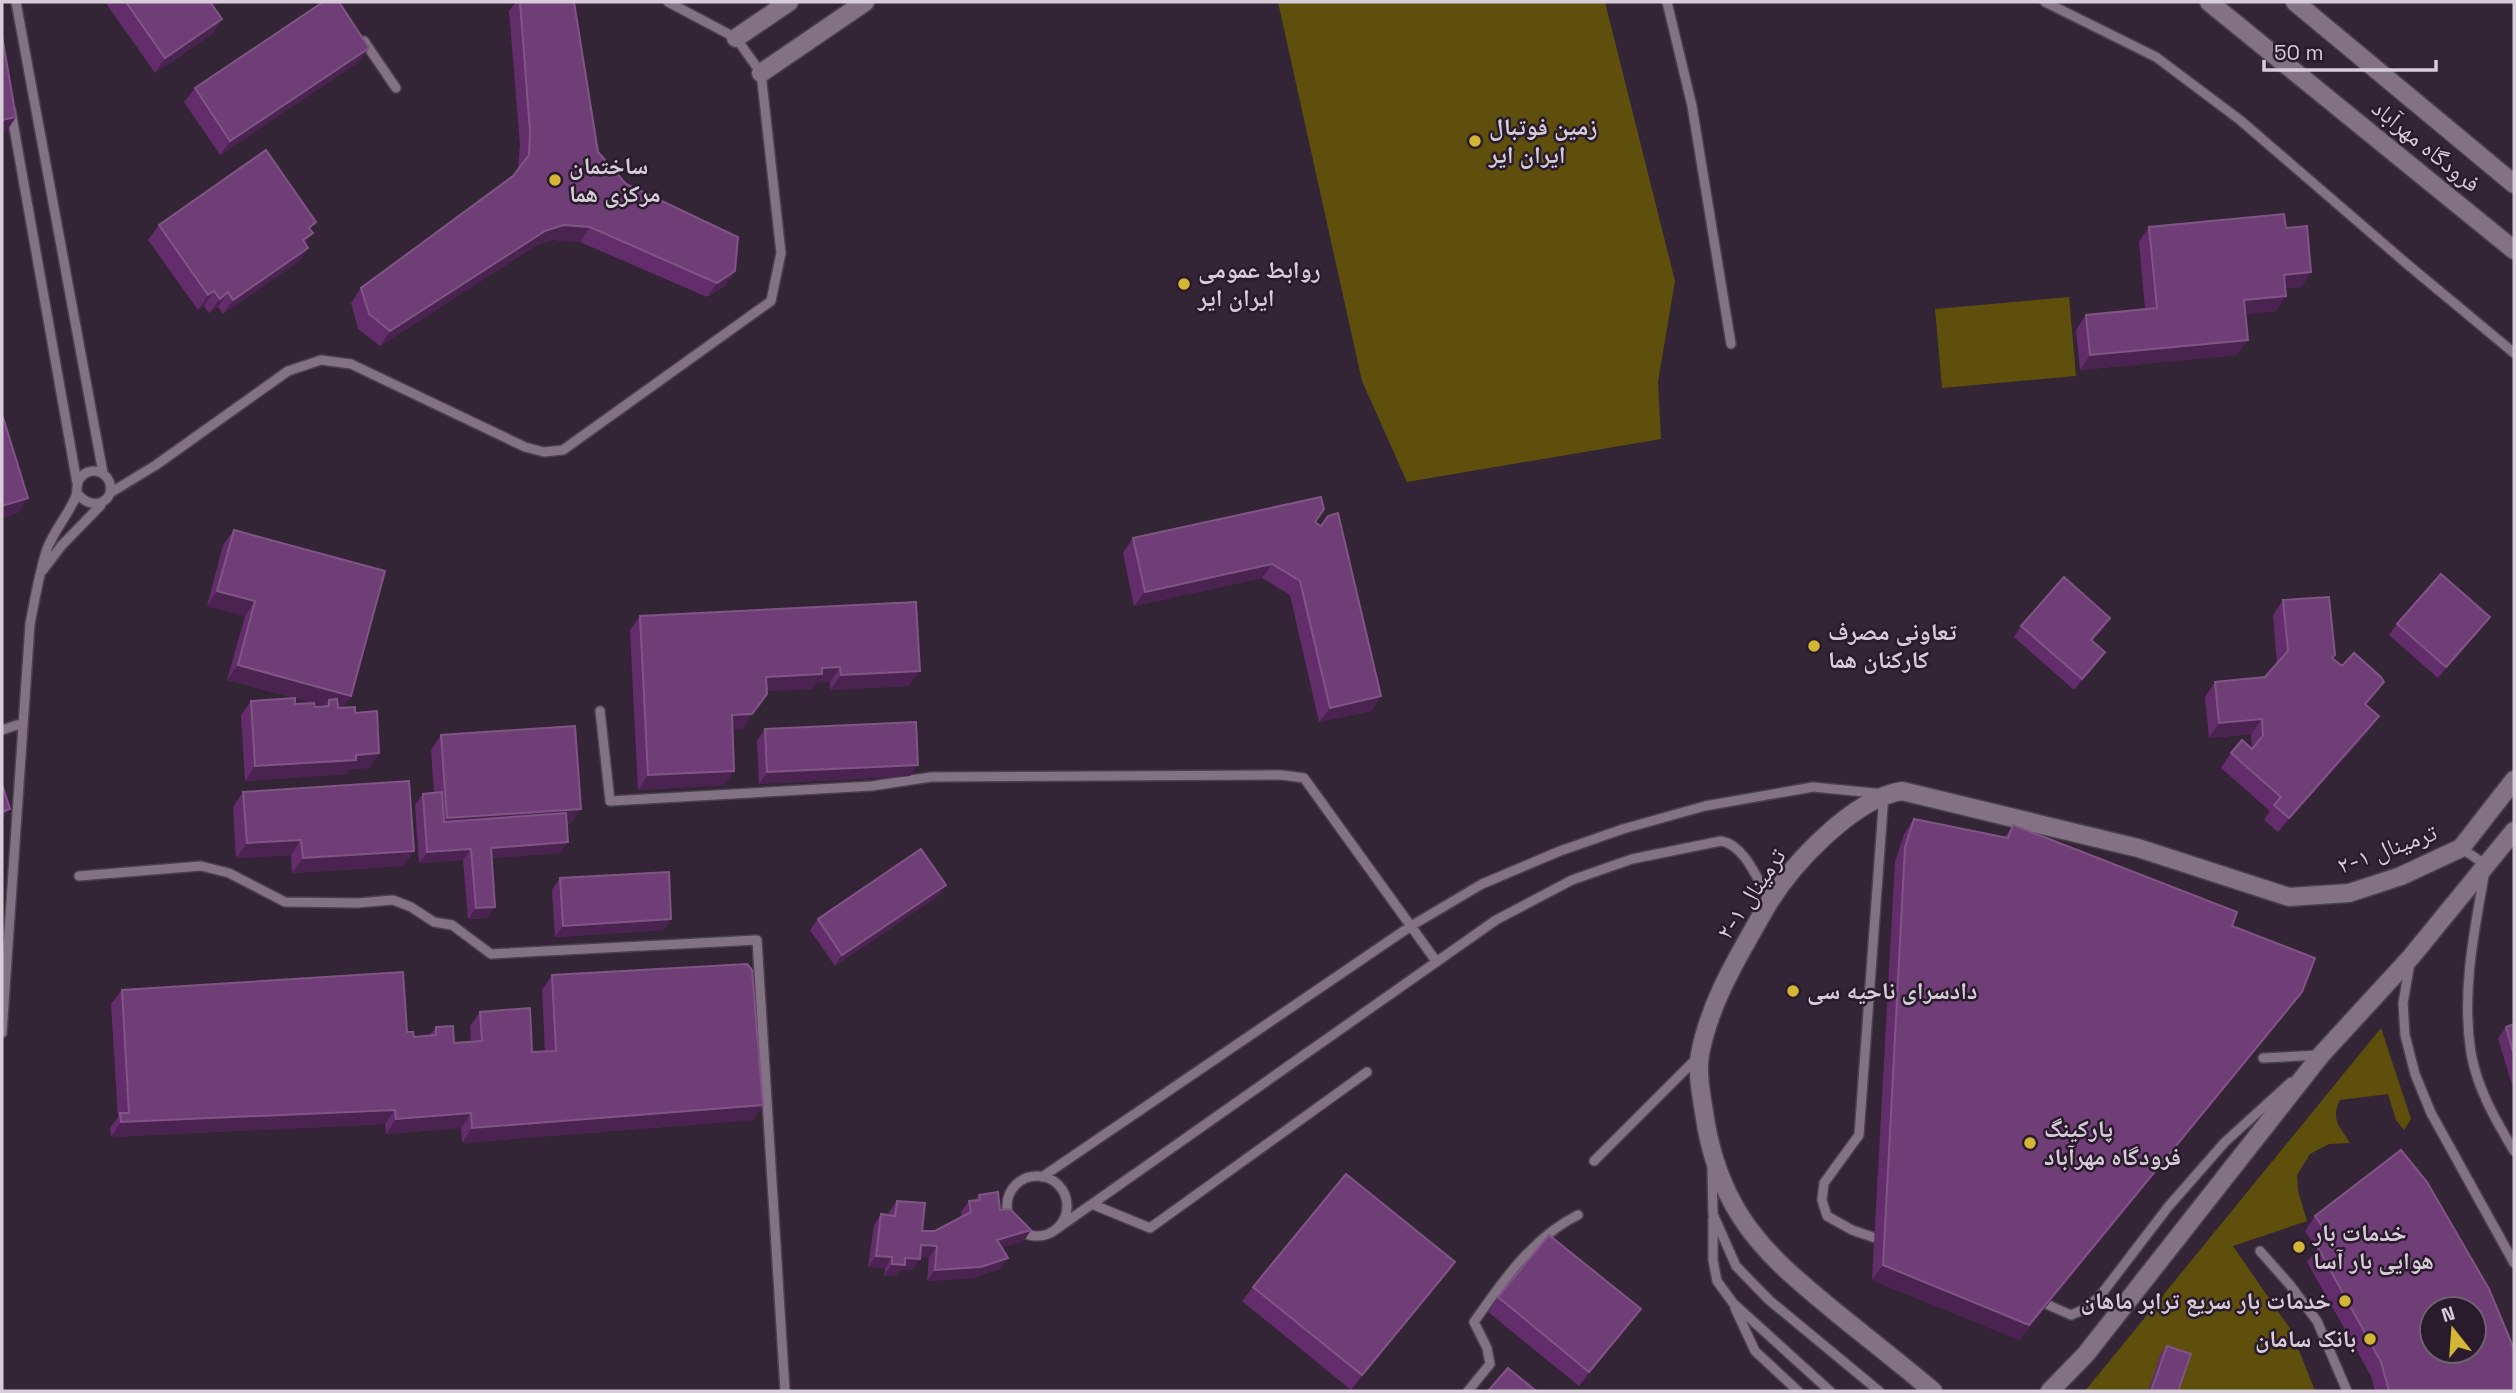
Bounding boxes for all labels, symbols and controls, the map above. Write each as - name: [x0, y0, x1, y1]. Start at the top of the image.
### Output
- scale bar: [2264, 28, 2436, 72]
- text: 50 m: [2274, 39, 2324, 66]
- street label: فرودگاه مهرآباد: [2366, 92, 2487, 199]
- place label: زمین فوتبال ایران ایر: [1488, 111, 1597, 170]
- marker: زمین فوتبال ایران ایر: [1467, 133, 1483, 149]
- place label: ساختمان مرکزی هما: [569, 150, 661, 209]
- marker: ساختمان مرکزی هما: [547, 172, 563, 188]
- place label: روابط عمومی ایران ایر: [1197, 254, 1321, 313]
- marker: روابط عمومی ایران ایر: [1176, 276, 1192, 292]
- place label: تعاونی مصرف کارکنان هما: [1828, 616, 1957, 675]
- marker: تعاونی مصرف کارکنان هما: [1806, 638, 1822, 654]
- street label: ترمینال ۱-۲: [2333, 816, 2441, 881]
- street label: ترمینال ۱-۲: [1709, 842, 1792, 945]
- place label: دادسرای ناحیه سی: [1807, 975, 1978, 1006]
- marker: دادسرای ناحیه سی: [1785, 983, 1801, 999]
- place label: پارکینگ فرودگاه مهرآباد: [2044, 1113, 2181, 1172]
- marker: پارکینگ فرودگاه مهرآباد: [2022, 1135, 2038, 1151]
- place label: خدمات بار هوایی بار آسا: [2312, 1217, 2434, 1276]
- marker: خدمات بار هوایی بار آسا: [2291, 1239, 2307, 1255]
- place label: خدمات بار سریع ترابر ماهان: [2081, 1285, 2331, 1317]
- marker: خدمات بار سریع ترابر ماهان: [2337, 1293, 2353, 1309]
- north arrow: [2418, 1295, 2488, 1365]
- text: N: [2438, 1300, 2458, 1328]
- place label: بانک سامان: [2255, 1323, 2356, 1354]
- marker: بانک سامان: [2362, 1331, 2378, 1347]

